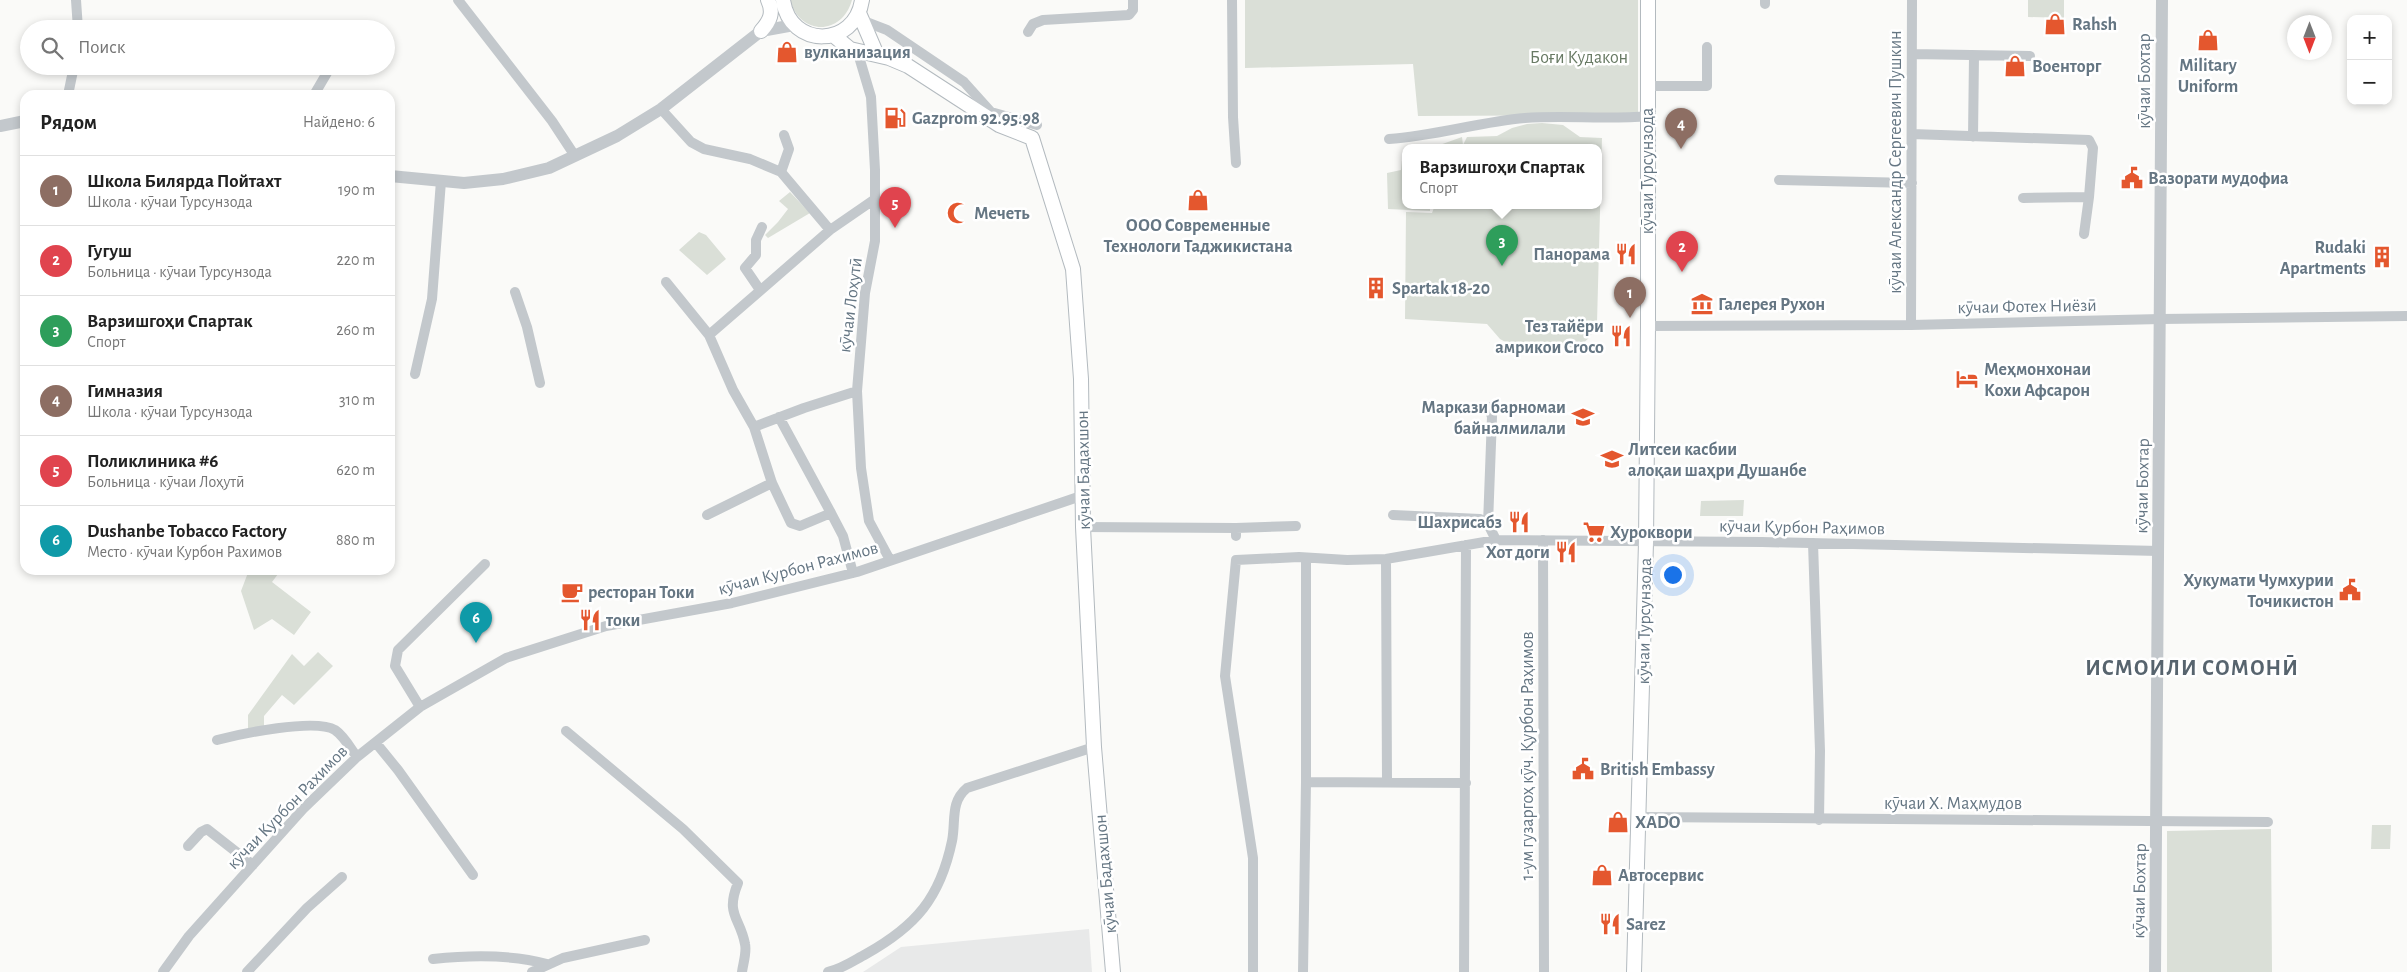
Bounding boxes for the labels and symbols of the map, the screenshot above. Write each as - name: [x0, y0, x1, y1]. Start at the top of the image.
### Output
- shop icon: Rahsh: [2042, 11, 2068, 37]
- north arrow: [2287, 15, 2332, 60]
- place label: Rahsh: [2072, 16, 2117, 34]
- shop icon: Military Uniform: [2195, 27, 2221, 53]
- street label: кӯчаи Александр Сергеевич Пушкин: [1887, 30, 1905, 294]
- street label: кӯчаи Бохтар: [2136, 33, 2154, 129]
- shop icon: вулканизация: [774, 39, 800, 65]
- place label: вулканизация: [804, 44, 911, 62]
- park label: Боғи Кудакон: [1530, 49, 1628, 67]
- shop icon: Военторг: [2002, 53, 2028, 79]
- place label: Military Uniform: [2178, 57, 2238, 96]
- place label: Военторг: [2032, 58, 2102, 76]
- fuel station icon: Gazprom 92.95.98: [882, 105, 908, 131]
- street label: кӯчаи Турсунзода: [1639, 108, 1657, 234]
- pin: 4: [1665, 108, 1697, 149]
- place label: Gazprom 92.95.98: [912, 110, 1040, 128]
- public building icon: Вазорати мудофиа: [2119, 165, 2145, 191]
- place label: Вазорати мудофиа: [2148, 170, 2289, 188]
- pin: 5: [879, 187, 911, 228]
- shop icon: ООО Современные Технологи Таджикистана: [1185, 187, 1211, 213]
- mosque icon: Мечеть: [945, 200, 971, 226]
- place label: Мечеть: [974, 205, 1030, 223]
- place label: ООО Современные Технологи Таджикистана: [1104, 217, 1293, 256]
- pin: 3: [1486, 225, 1518, 266]
- pin: 2: [1666, 231, 1698, 272]
- place label: Rudaki Apartments: [2280, 239, 2366, 278]
- restaurant icon: Панорама: [1613, 241, 1639, 267]
- building icon: Rudaki Apartments: [2369, 244, 2395, 270]
- place label: Панорама: [1533, 246, 1610, 264]
- street label: кӯчаи Лоҳутӣ: [836, 256, 866, 354]
- building icon: Spartak 18-20: [1363, 275, 1389, 301]
- pin: 1: [1614, 277, 1646, 318]
- place label: Spartak 18-20: [1392, 280, 1490, 298]
- museum icon: Галерея Рухон: [1689, 291, 1715, 317]
- place label: Галерея Рухон: [1718, 296, 1825, 314]
- street label: кӯчаи Фотех Ниёзӣ: [1957, 297, 2097, 317]
- place label: Тез тайёри амрикои Croco: [1495, 318, 1604, 357]
- restaurant icon: Тез тайёри амрикои Croco: [1608, 323, 1634, 349]
- place label: Меҳмонхонаи Кохи Афсарон: [1984, 361, 2091, 400]
- hotel icon: Меҳмонхонаи Кохи Афсарон: [1954, 366, 1980, 392]
- place label: Маркази барномаи байналмилали: [1421, 399, 1566, 438]
- school or university icon: Маркази барномаи байналмилали: [1570, 404, 1596, 430]
- street label: кӯчаи Бадахшон: [1074, 410, 1094, 530]
- street label: кӯчаи Бохтар: [2133, 438, 2153, 534]
- place label: Литсеи касбии алоқаи шаҳри Душанбе: [1628, 441, 1807, 480]
- school or university icon: Литсеи касбии алоқаи шаҳри Душанбе: [1599, 446, 1625, 472]
- restaurant icon: Шахрисабз: [1506, 509, 1532, 535]
- place label: Шахрисабз: [1417, 514, 1502, 532]
- street label: кӯчаи Қурбон Раҳимов: [1719, 517, 1885, 538]
- supermarket icon: Хуроквори: [1581, 519, 1607, 545]
- place label: Хуроквори: [1610, 524, 1693, 542]
- street label: кӯчаи Курбон Рахимов: [716, 538, 880, 599]
- restaurant icon: Хот доги: [1553, 539, 1579, 565]
- place label: Хот доги: [1486, 544, 1550, 562]
- street label: кӯчаи Турсунзода: [1635, 558, 1655, 684]
- your location: [1660, 562, 1686, 588]
- place label: Хукумати Чумхурии Точикистон: [2183, 572, 2334, 611]
- public building icon: Хукумати Чумхурии Точикистон: [2337, 577, 2363, 603]
- cafe icon: ресторан Токи: [559, 579, 585, 605]
- place label: ресторан Токи: [588, 584, 695, 602]
- pin: 6: [460, 602, 492, 643]
- restaurant icon: токи: [577, 607, 603, 633]
- place label: токи: [605, 612, 641, 630]
- street label: 1-ум гузаргоҳ кӯч. Қурбон Раҳимов: [1518, 631, 1537, 881]
- district label: ИСМОИЛИ СОМОНӢ: [2085, 655, 2299, 679]
- street label: кӯчаи Курбон Рахимов: [223, 742, 351, 873]
- public building icon: British Embassy: [1570, 756, 1596, 782]
- place label: British Embassy: [1600, 761, 1716, 779]
- street label: кӯчаи Х. Маҳмудов: [1884, 795, 2022, 813]
- shop icon: XADO: [1605, 809, 1631, 835]
- street label: кӯчаи Бадахшон: [1092, 814, 1120, 934]
- place label: XADO: [1635, 814, 1681, 832]
- street label: кӯчаи Бохтар: [2130, 843, 2150, 939]
- shop icon: Автосервис: [1589, 862, 1615, 888]
- place label: Автосервис: [1618, 867, 1704, 885]
- restaurant icon: Sarez: [1597, 911, 1623, 937]
- place label: Sarez: [1626, 916, 1666, 934]

